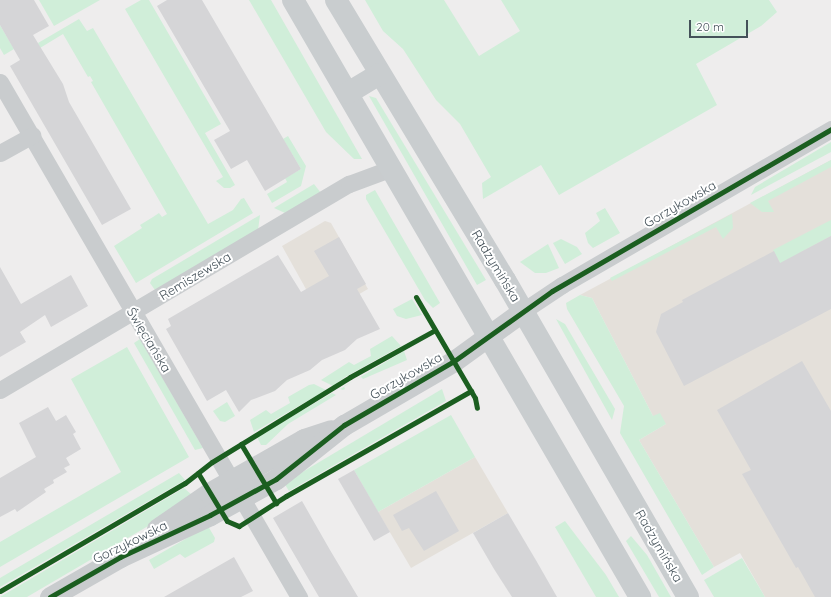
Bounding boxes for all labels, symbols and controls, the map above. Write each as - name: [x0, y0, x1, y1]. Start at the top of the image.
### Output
- scale bar: [691, 12, 750, 38]
- text: 20 m: [696, 19, 724, 34]
- street label: Gorzykowska: [641, 177, 719, 231]
- street label: Radzymińska: [468, 227, 524, 305]
- street label: Remiszewska: [156, 249, 234, 303]
- street label: Święciańska: [124, 305, 174, 375]
- street label: Gorzykowska: [367, 349, 445, 403]
- street label: Radzymińska: [632, 507, 686, 585]
- street label: Gorzykowska: [90, 517, 170, 567]

